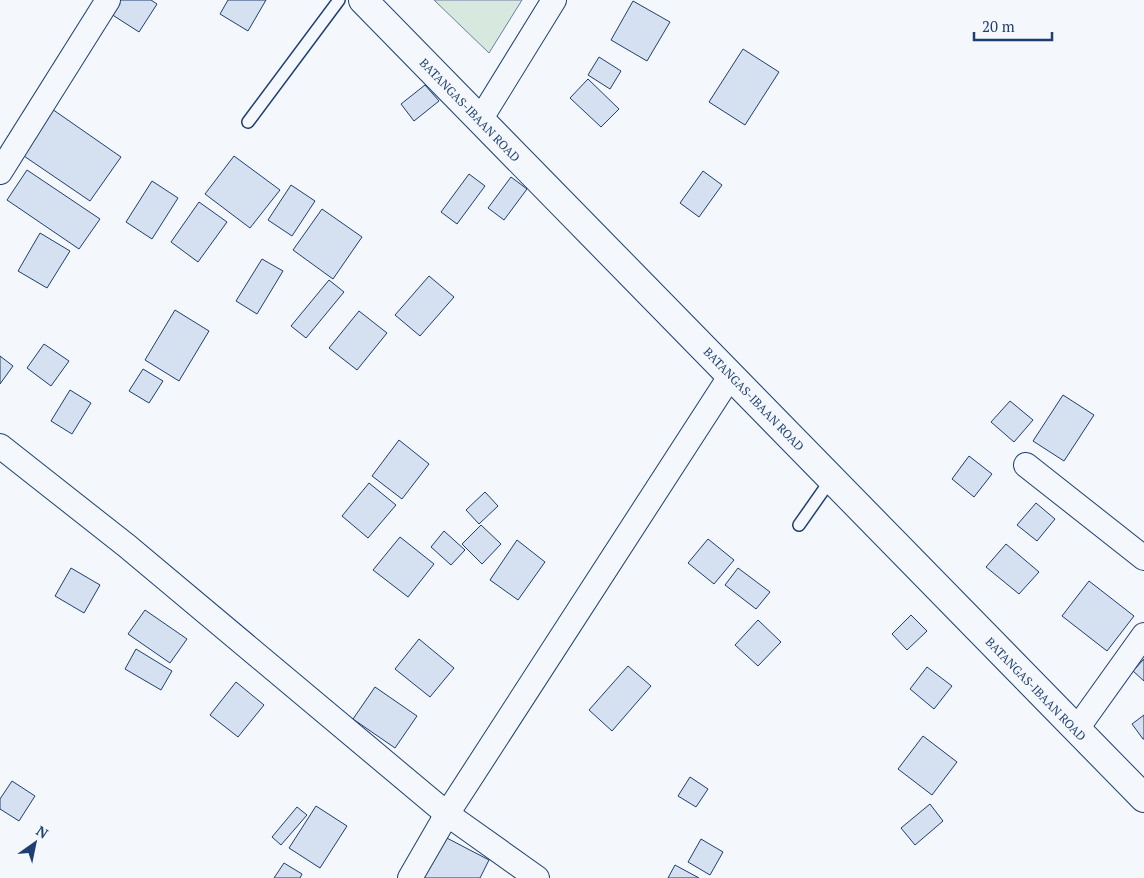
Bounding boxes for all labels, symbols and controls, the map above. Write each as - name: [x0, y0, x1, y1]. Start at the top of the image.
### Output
- scale bar: [974, 10, 1052, 42]
- text: 20 m: [982, 16, 1015, 36]
- street label: BATANGAS-IBAAN ROAD: [417, 55, 523, 165]
- street label: BATANGAS-IBAAN ROAD: [701, 344, 807, 454]
- street label: BATANGAS-IBAAN ROAD: [983, 634, 1089, 744]
- north arrow: [10, 818, 60, 868]
- text: N: [33, 821, 52, 843]

